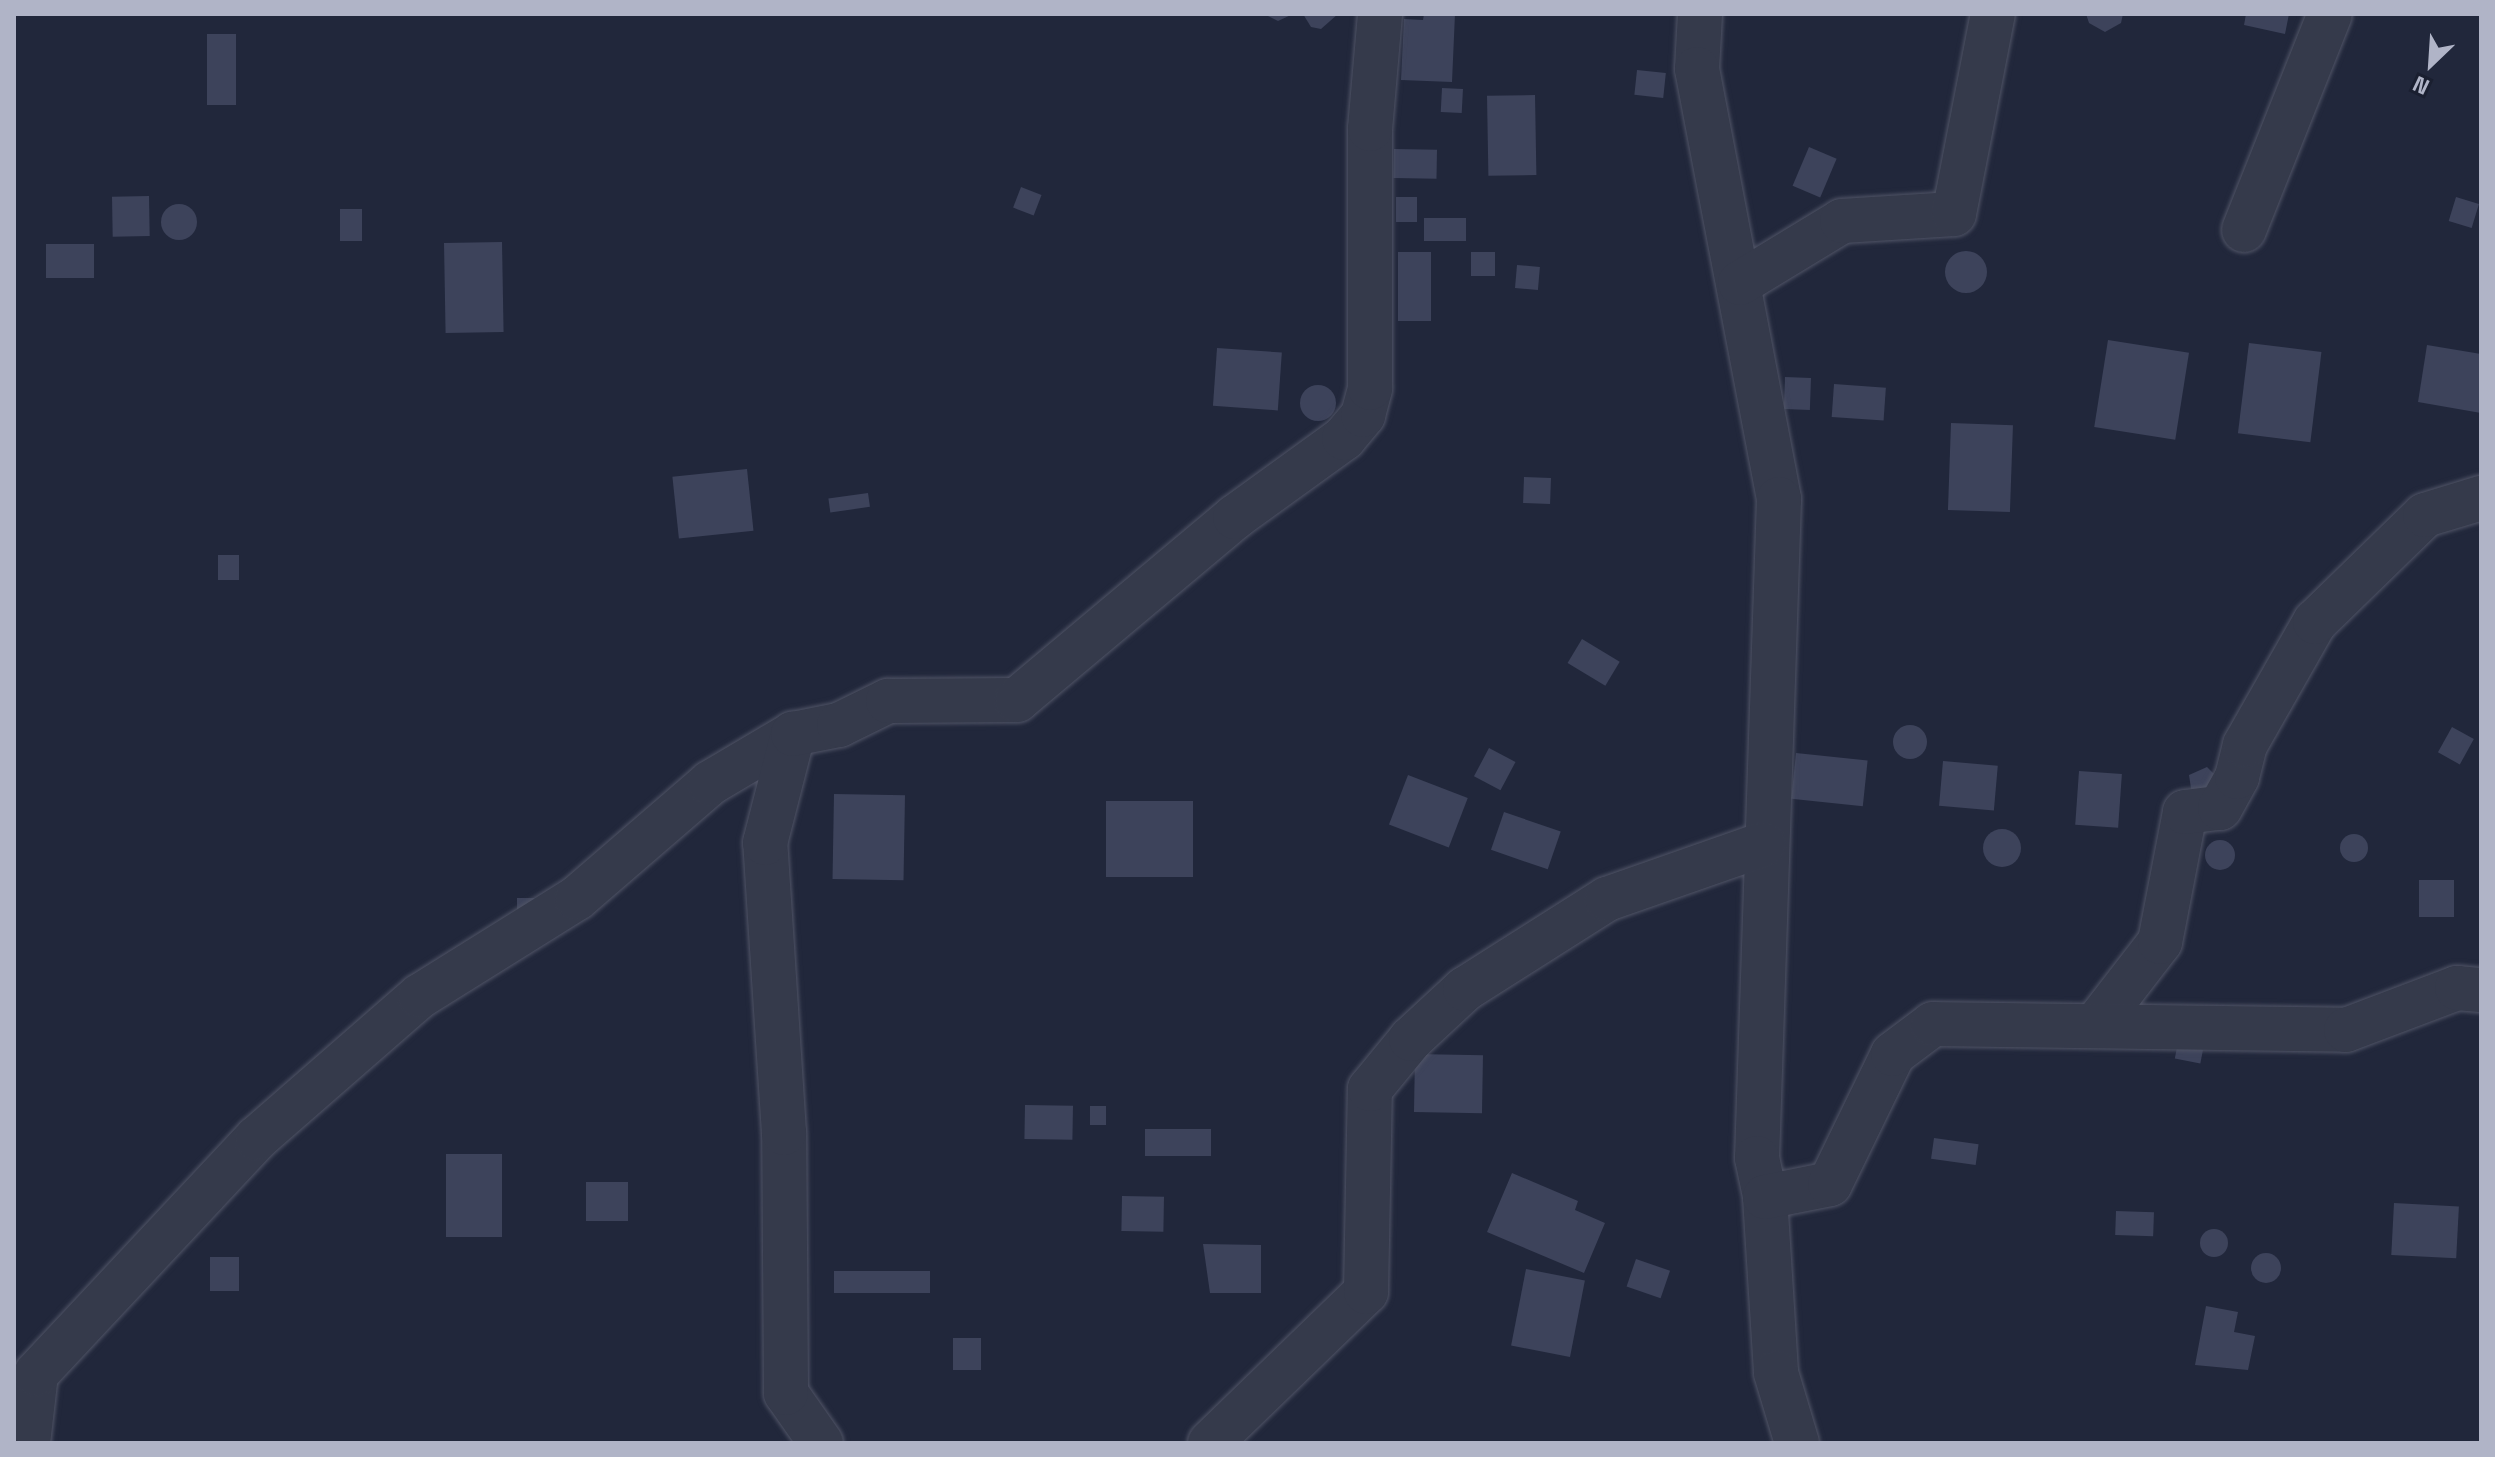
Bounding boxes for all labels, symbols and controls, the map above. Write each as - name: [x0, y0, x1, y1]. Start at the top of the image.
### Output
- north arrow: [2391, 24, 2471, 104]
- text: N: [2408, 70, 2433, 102]

